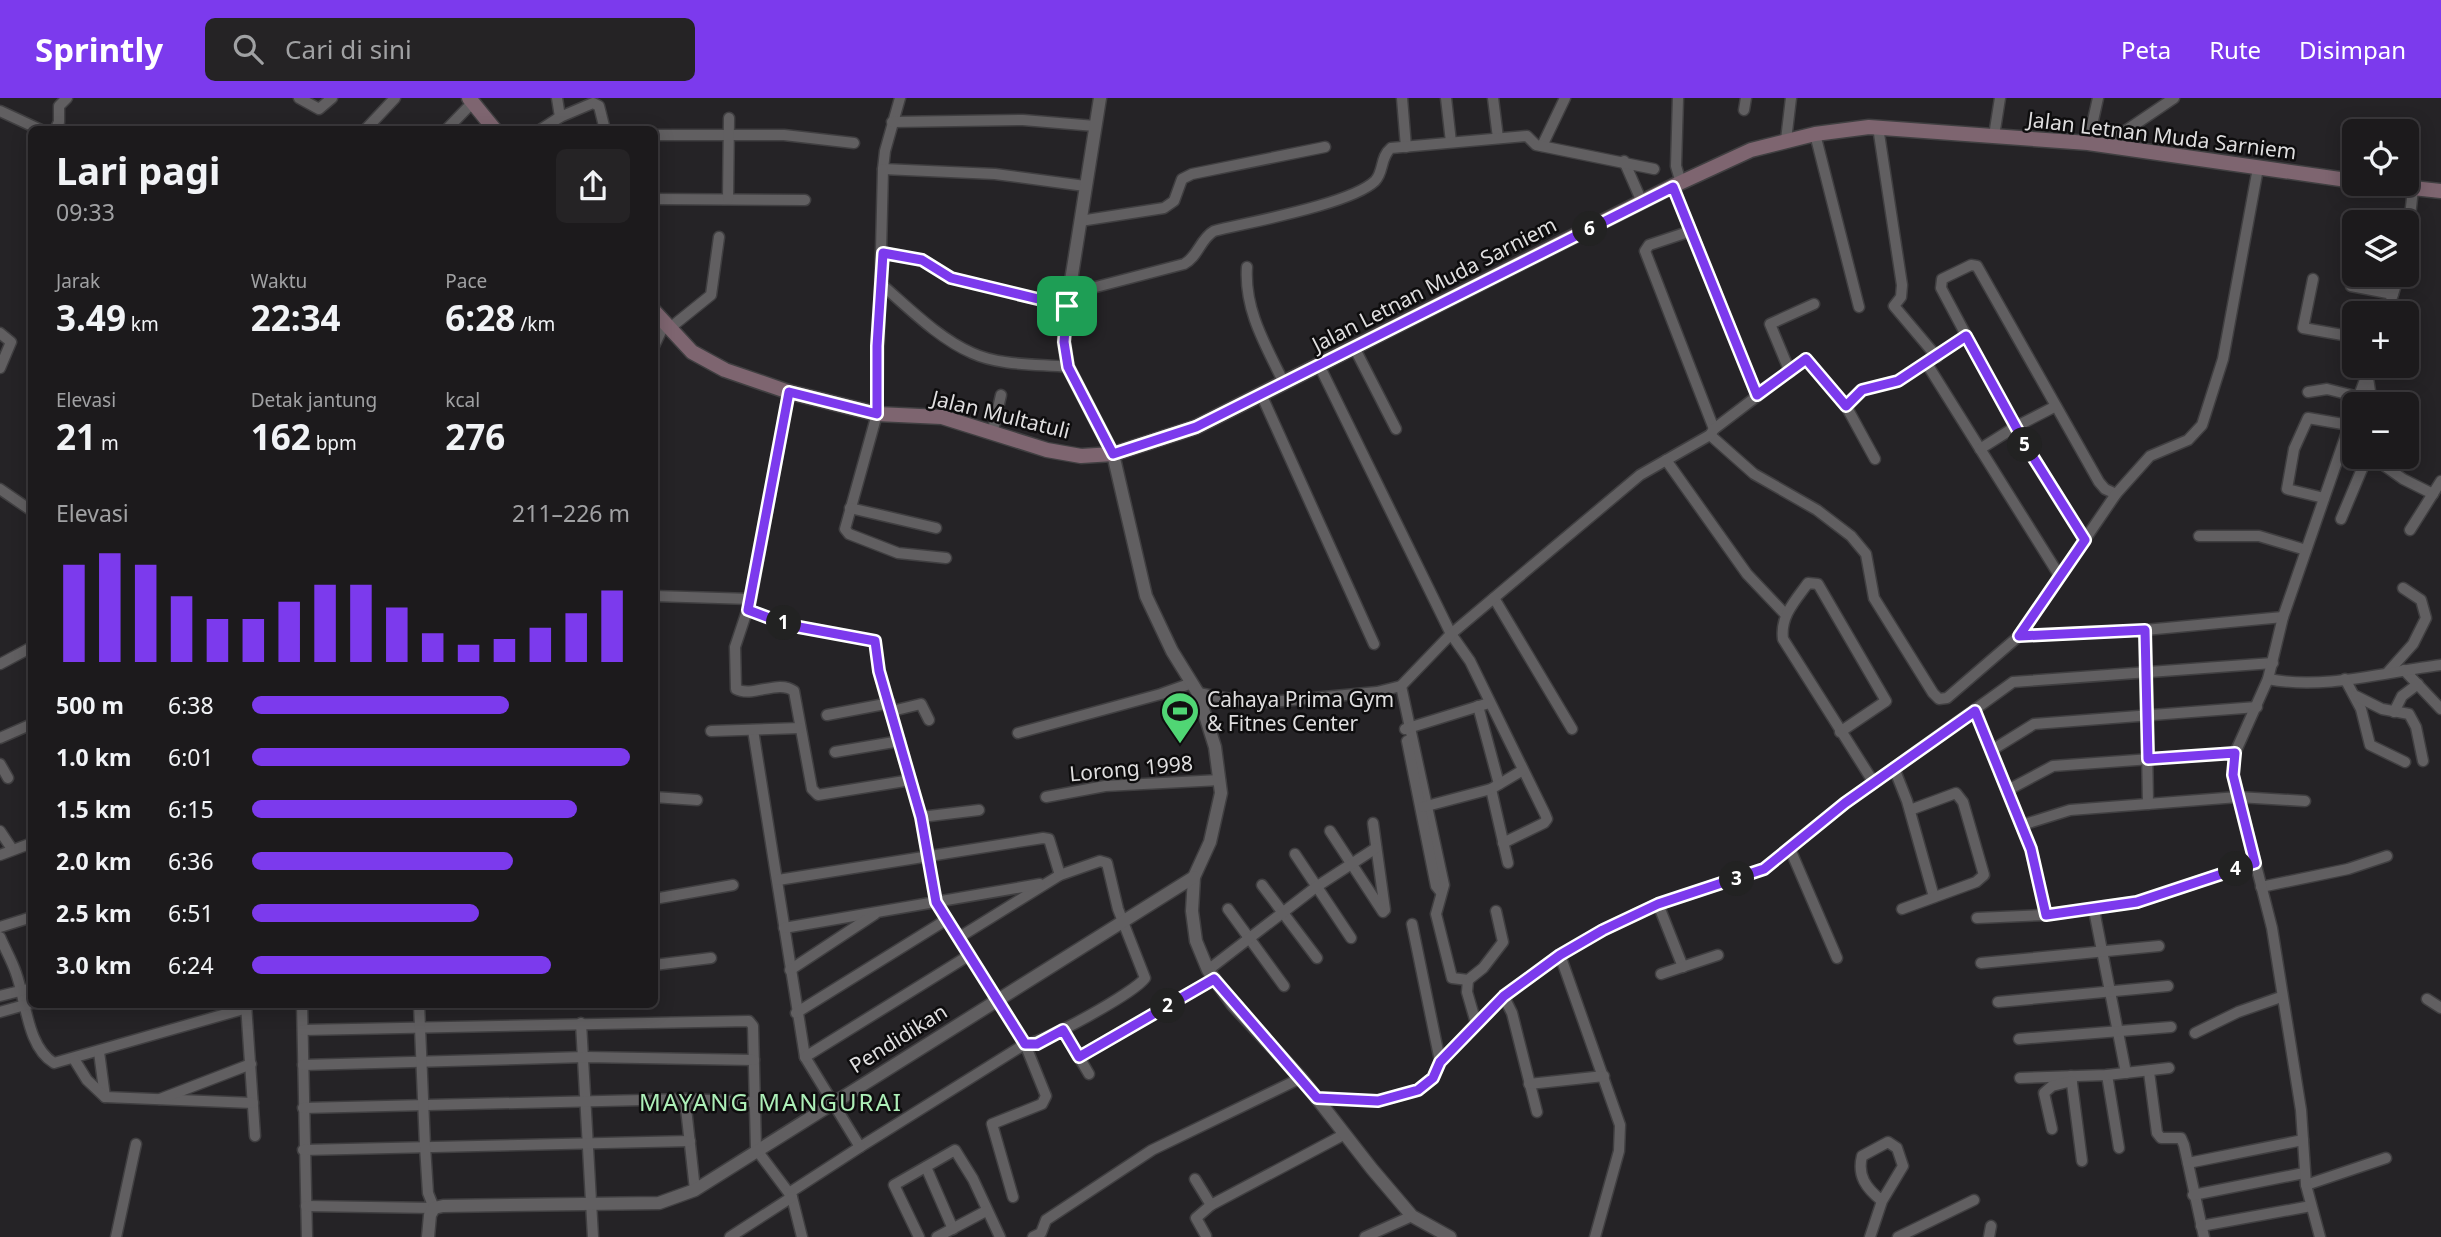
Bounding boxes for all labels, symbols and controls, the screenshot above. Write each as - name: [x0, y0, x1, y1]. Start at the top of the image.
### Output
- search box: [205, 18, 695, 81]
- text: Sprintly: [35, 27, 163, 72]
- icon: search: [229, 30, 267, 68]
- text: Cari di sini: [285, 31, 412, 67]
- text: Peta: [2121, 33, 2171, 66]
- text: Rute: [2209, 33, 2261, 66]
- text: Disimpan: [2299, 33, 2406, 66]
- street label: Jalan Letnan Muda Sarniem: [2024, 104, 2298, 165]
- map controls: [2342, 119, 2419, 469]
- button: locate: [2342, 119, 2419, 196]
- text: Lari pagi: [56, 144, 220, 196]
- button: share: [556, 149, 630, 223]
- text: 09:33: [56, 196, 115, 228]
- street label: Jalan Letnan Muda Sarniem: [1305, 210, 1561, 359]
- button: layers: [2342, 210, 2419, 287]
- pin: 6: [1572, 212, 1608, 246]
- text: 6: [1584, 215, 1595, 241]
- text: Jarak: [56, 268, 100, 294]
- text: Waktu: [251, 268, 307, 294]
- text: Pace: [445, 268, 487, 294]
- pin: [1037, 276, 1097, 336]
- icon: arrive: [1048, 287, 1086, 325]
- text: 3.49: [56, 294, 126, 341]
- text: 22:34: [251, 294, 341, 341]
- text: 6:28: [445, 294, 515, 341]
- button: +: [2342, 301, 2419, 378]
- text: km: [126, 311, 159, 337]
- text: /km: [515, 311, 555, 337]
- street label: Jalan Multatuli: [927, 383, 1073, 445]
- text: Elevasi: [56, 387, 116, 413]
- text: Detak jantung: [251, 387, 377, 413]
- text: kcal: [445, 387, 480, 413]
- button: −: [2342, 392, 2419, 469]
- text: 21: [56, 413, 96, 460]
- text: 162: [251, 413, 311, 460]
- text: 276: [445, 413, 505, 460]
- pin: 5: [2008, 428, 2042, 462]
- text: m: [96, 430, 119, 456]
- text: bpm: [311, 430, 357, 456]
- text: 5: [2019, 431, 2030, 457]
- text: Elevasi: [56, 497, 129, 529]
- text: 211–226 m: [512, 497, 630, 529]
- pin: 1: [766, 606, 802, 640]
- text: 1: [778, 609, 789, 635]
- place label: Cahaya Prima Gym & Fitnes Center: [1207, 685, 1394, 737]
- text: 500 m: [56, 689, 124, 721]
- text: 6:38: [168, 689, 214, 721]
- sports icon: Cahaya Prima Gym & Fitnes Center: [1159, 690, 1201, 745]
- text: 1.0 km: [56, 741, 131, 773]
- text: 6:01: [168, 741, 214, 773]
- street label: Lorong 1998: [1068, 749, 1194, 787]
- text: 1.5 km: [56, 793, 131, 825]
- text: 6:15: [168, 793, 214, 825]
- text: 2.0 km: [56, 845, 131, 877]
- text: 6:36: [168, 845, 214, 877]
- pin: 4: [2218, 852, 2254, 886]
- text: 4: [2230, 855, 2241, 881]
- pin: 3: [1720, 862, 1754, 896]
- text: 3: [1731, 865, 1742, 891]
- text: 2.5 km: [56, 897, 131, 929]
- text: 6:51: [168, 897, 214, 929]
- text: 3.0 km: [56, 949, 131, 981]
- text: 6:24: [168, 949, 214, 981]
- pin: 2: [1150, 988, 1186, 1024]
- text: 2: [1162, 992, 1173, 1018]
- street label: Pendidikan: [844, 997, 952, 1079]
- district label: MAYANG MANGURAI: [639, 1085, 903, 1118]

